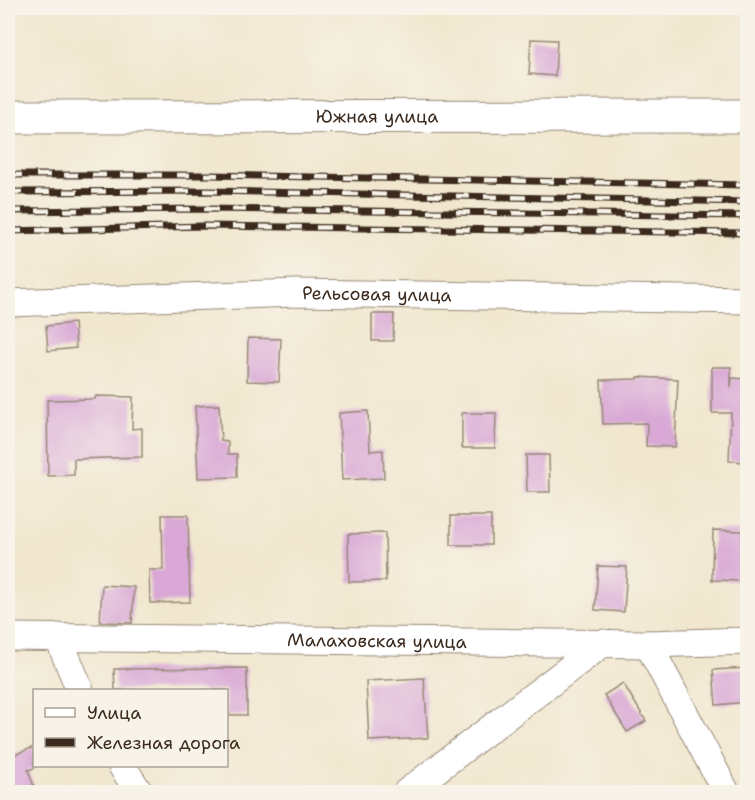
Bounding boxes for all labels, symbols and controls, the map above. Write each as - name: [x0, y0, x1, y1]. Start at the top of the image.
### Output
- street label: Южная улица: [316, 104, 438, 129]
- street label: Рельсовая улица: [302, 281, 452, 307]
- street label: Малаховская улица: [287, 628, 467, 654]
- legend: [33, 689, 228, 767]
- text: Улица: [87, 701, 141, 725]
- text: Железная дорога: [87, 731, 240, 755]

